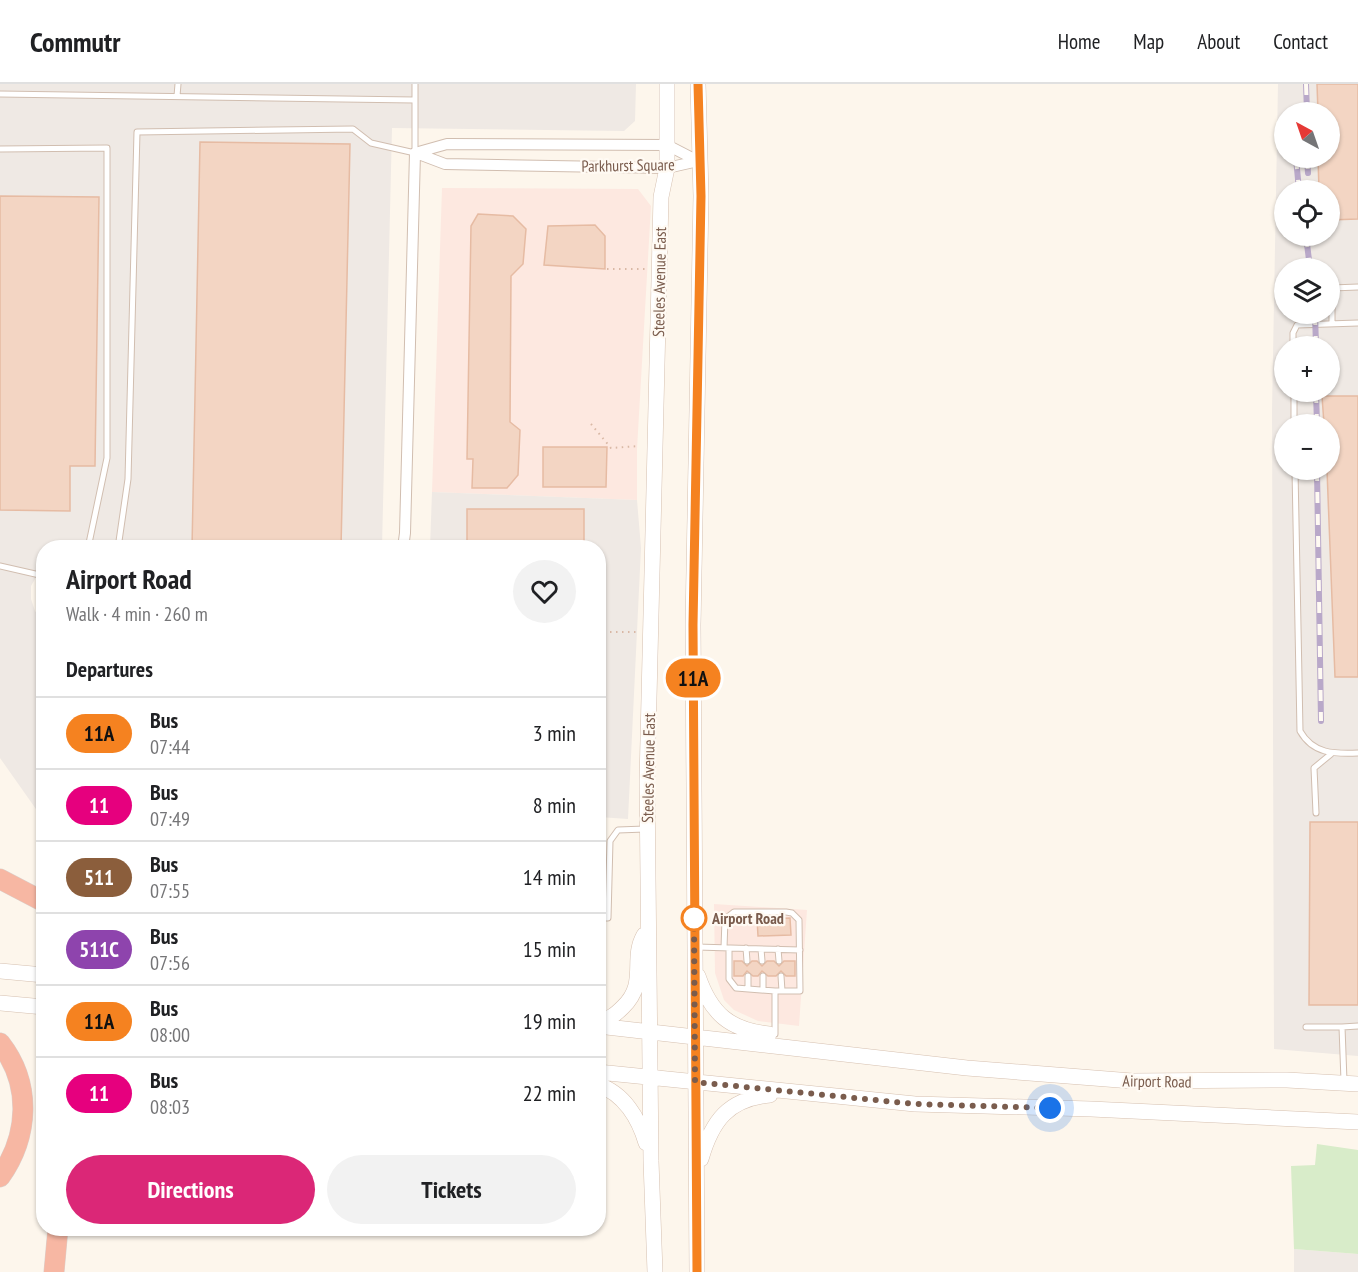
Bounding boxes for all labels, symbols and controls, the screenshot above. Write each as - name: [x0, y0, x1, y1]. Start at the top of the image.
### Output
- text: Commutr: [30, 23, 120, 60]
- text: Home: [1058, 28, 1100, 55]
- text: Map: [1133, 28, 1164, 55]
- text: About: [1197, 28, 1240, 55]
- text: Contact: [1273, 28, 1328, 55]
- north arrow: [1274, 102, 1340, 168]
- map controls: [1274, 102, 1340, 480]
- street label: Parkhurst Square: [581, 154, 675, 176]
- button: locate: [1274, 180, 1340, 246]
- street label: Steeles Avenue East: [648, 226, 670, 337]
- button: layers: [1274, 258, 1340, 324]
- button: +: [1274, 336, 1340, 402]
- button: −: [1274, 414, 1340, 480]
- text: Airport Road: [66, 560, 192, 597]
- button: heart: [513, 560, 576, 623]
- text: Walk · 4 min · 260 m: [66, 601, 208, 627]
- text: Departures: [66, 655, 153, 683]
- line badge: 11A: [658, 658, 728, 698]
- text: 11A: [678, 665, 708, 692]
- text: Bus: [150, 706, 178, 734]
- street label: Steeles Avenue East: [637, 712, 659, 823]
- text: 3 min: [533, 719, 576, 747]
- text: 11A: [84, 720, 114, 747]
- text: 07:44: [150, 734, 190, 760]
- text: Bus: [150, 778, 178, 806]
- text: 8 min: [533, 791, 576, 819]
- text: 11: [89, 792, 109, 819]
- text: 07:49: [150, 806, 190, 832]
- text: Bus: [150, 850, 178, 878]
- text: 14 min: [523, 863, 576, 891]
- text: 511: [84, 864, 114, 891]
- text: 07:55: [150, 878, 190, 904]
- marker: Airport Road: [681, 905, 707, 931]
- place label: Airport Road: [711, 908, 784, 928]
- text: Bus: [150, 922, 178, 950]
- text: 15 min: [523, 935, 576, 963]
- text: 511C: [79, 936, 119, 963]
- text: 07:56: [150, 950, 190, 976]
- text: Bus: [150, 994, 178, 1022]
- text: 19 min: [523, 1007, 576, 1035]
- text: 11A: [84, 1008, 114, 1035]
- text: 08:00: [150, 1022, 190, 1048]
- text: Bus: [150, 1066, 178, 1094]
- street label: Airport Road: [1122, 1070, 1192, 1092]
- text: 22 min: [523, 1079, 576, 1107]
- text: 11: [89, 1080, 109, 1107]
- your location: [1035, 1093, 1065, 1123]
- text: 08:03: [150, 1094, 190, 1120]
- button: Directions: [66, 1155, 315, 1224]
- button: Tickets: [327, 1155, 576, 1224]

